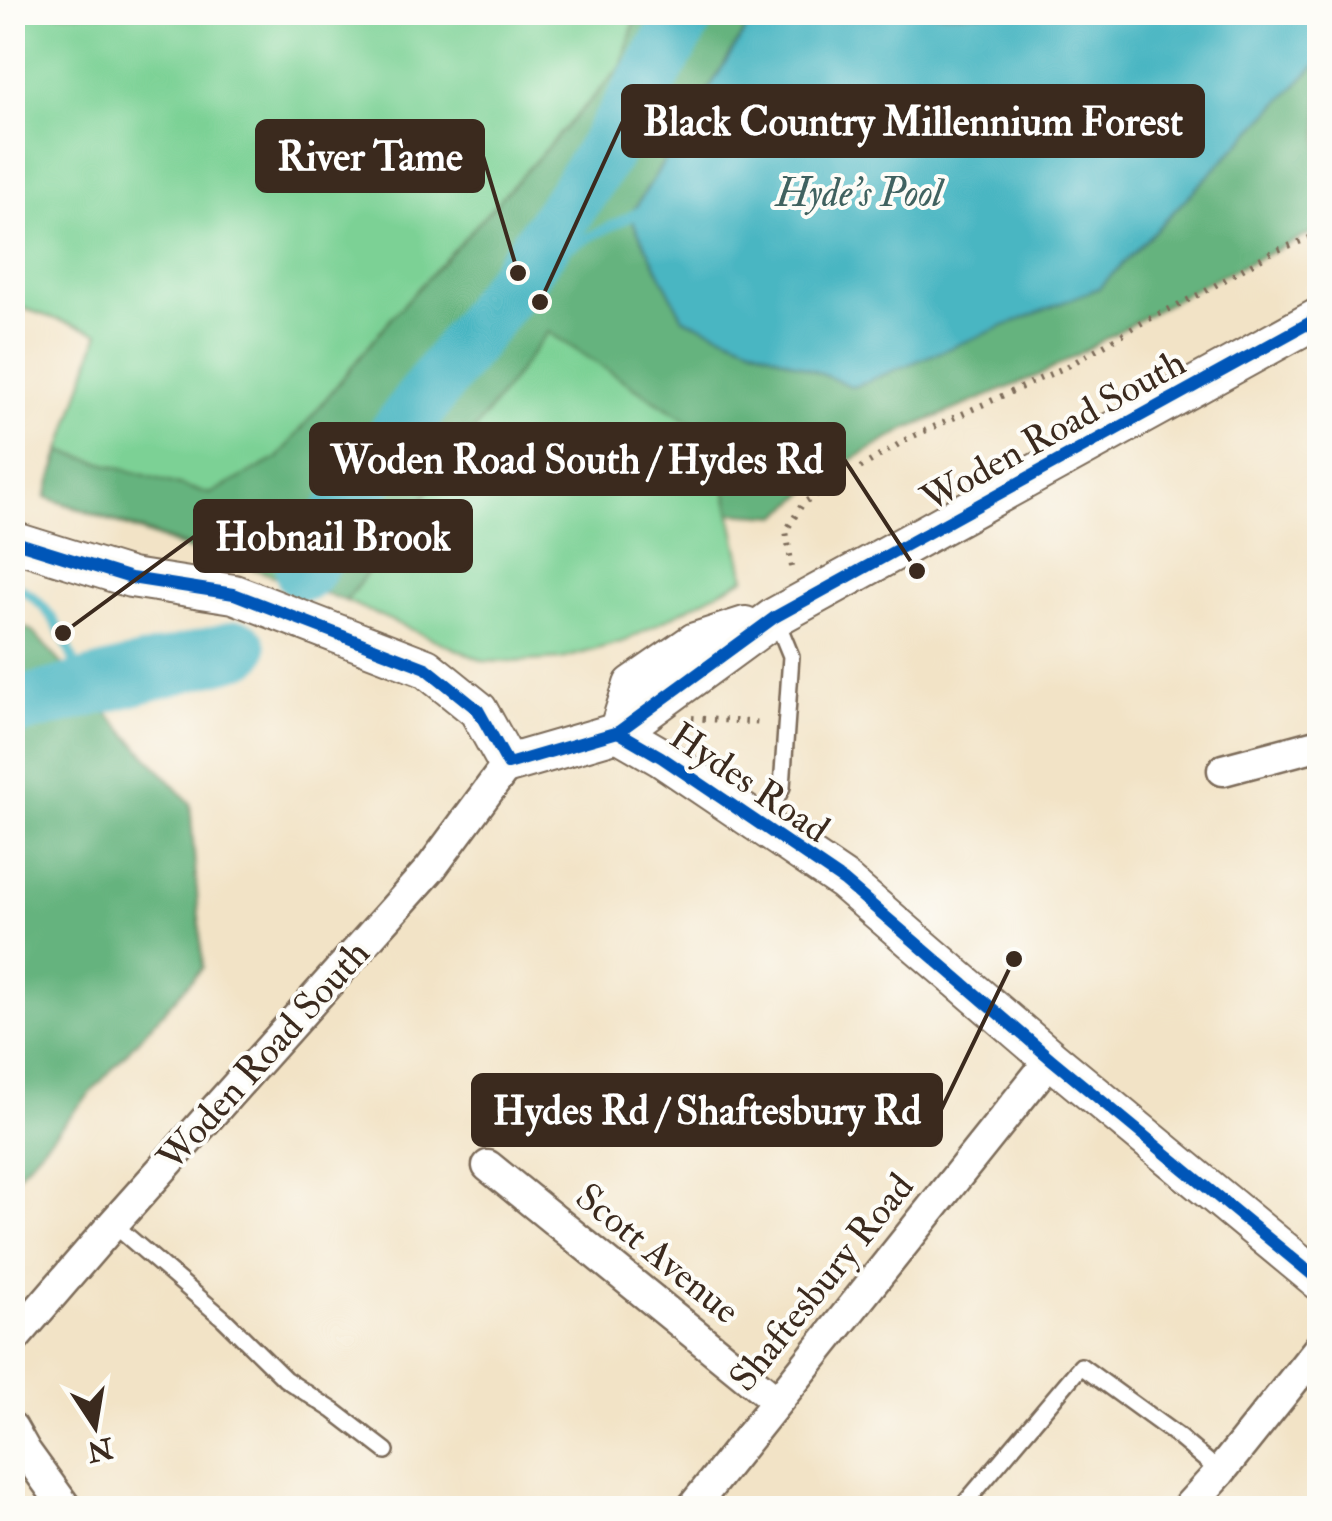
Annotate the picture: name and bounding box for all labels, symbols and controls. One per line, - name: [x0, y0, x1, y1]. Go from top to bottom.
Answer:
- callout: Black Country Millennium Forest: [623, 86, 1203, 156]
- text: Black Country Millennium Forest: [643, 97, 1183, 148]
- callout: River Tame: [257, 121, 483, 191]
- text: River Tame: [277, 132, 463, 183]
- water label: Hyde's Pool: [774, 168, 946, 219]
- street label: Woden Road South: [912, 338, 1194, 524]
- callout: Woden Road South / Hydes Rd: [311, 424, 844, 494]
- text: Woden Road South / Hydes Rd: [329, 435, 824, 486]
- callout: Hobnail Brook: [195, 501, 471, 571]
- text: Hobnail Brook: [215, 512, 452, 563]
- street label: Hydes Road: [661, 712, 839, 854]
- street label: Woden Road South: [147, 930, 380, 1182]
- callout: Hydes Rd / Shaftesbury Rd: [473, 1075, 941, 1145]
- text: Hydes Rd / Shaftesbury Rd: [493, 1086, 921, 1137]
- street label: Shaftesbury Road: [719, 1164, 925, 1401]
- street label: Scott Avenue: [566, 1173, 749, 1335]
- north arrow: [45, 1376, 145, 1476]
- text: N: [83, 1429, 117, 1469]

